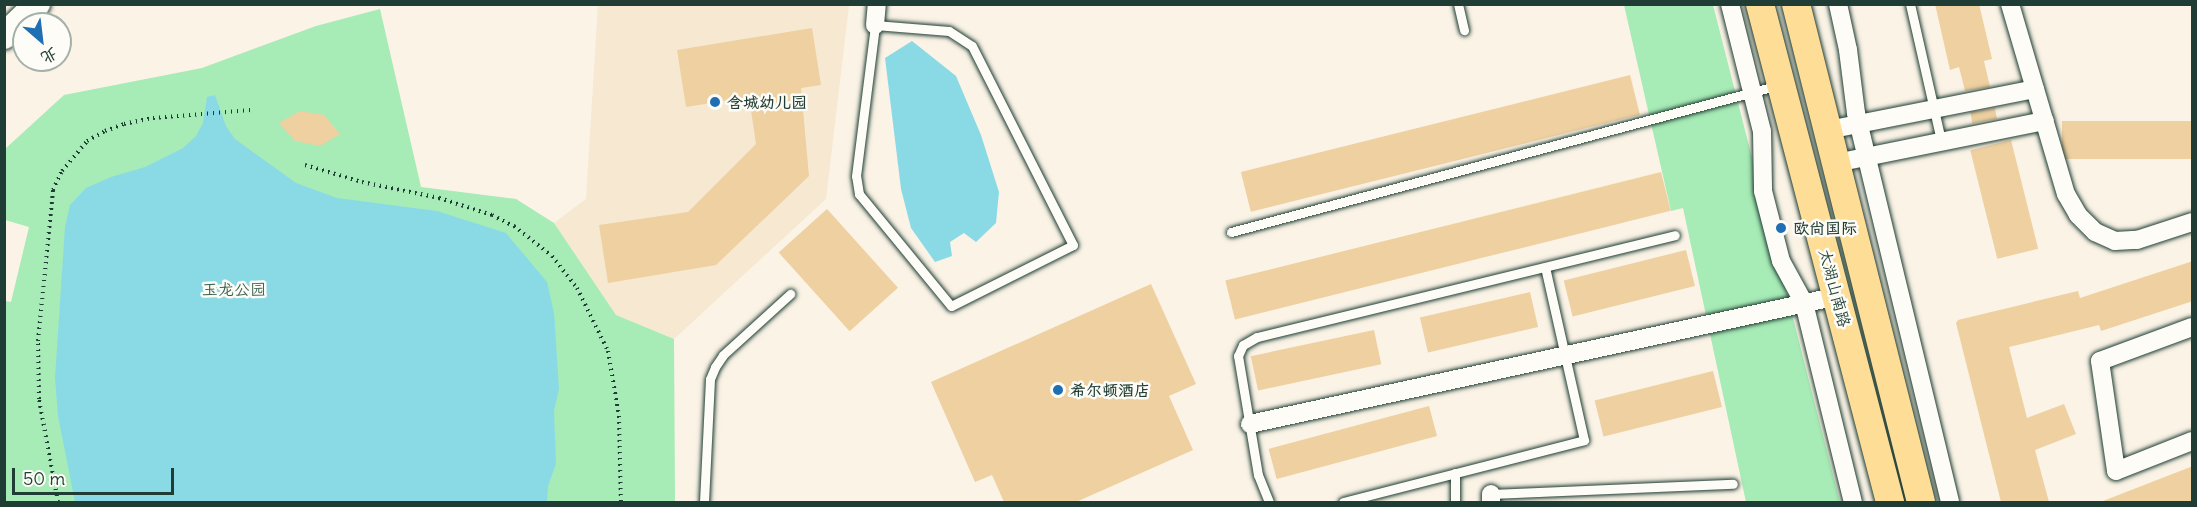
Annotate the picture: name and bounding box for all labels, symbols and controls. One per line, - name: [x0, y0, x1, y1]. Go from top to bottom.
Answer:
- north arrow: [12, 12, 72, 72]
- text: 北: [38, 44, 61, 69]
- place label: 含城幼儿园: [727, 92, 807, 112]
- marker: 含城幼儿园: [708, 95, 722, 109]
- place label: 欧尚国际: [1793, 218, 1857, 238]
- marker: 欧尚国际: [1774, 221, 1788, 235]
- street label: 太湖山南路: [1815, 247, 1855, 329]
- park label: 玉龙公园: [202, 279, 266, 299]
- place label: 希尔顿酒店: [1070, 380, 1150, 400]
- marker: 希尔顿酒店: [1051, 383, 1065, 397]
- scale bar: [15, 456, 177, 494]
- text: 50 m: [23, 467, 65, 490]

